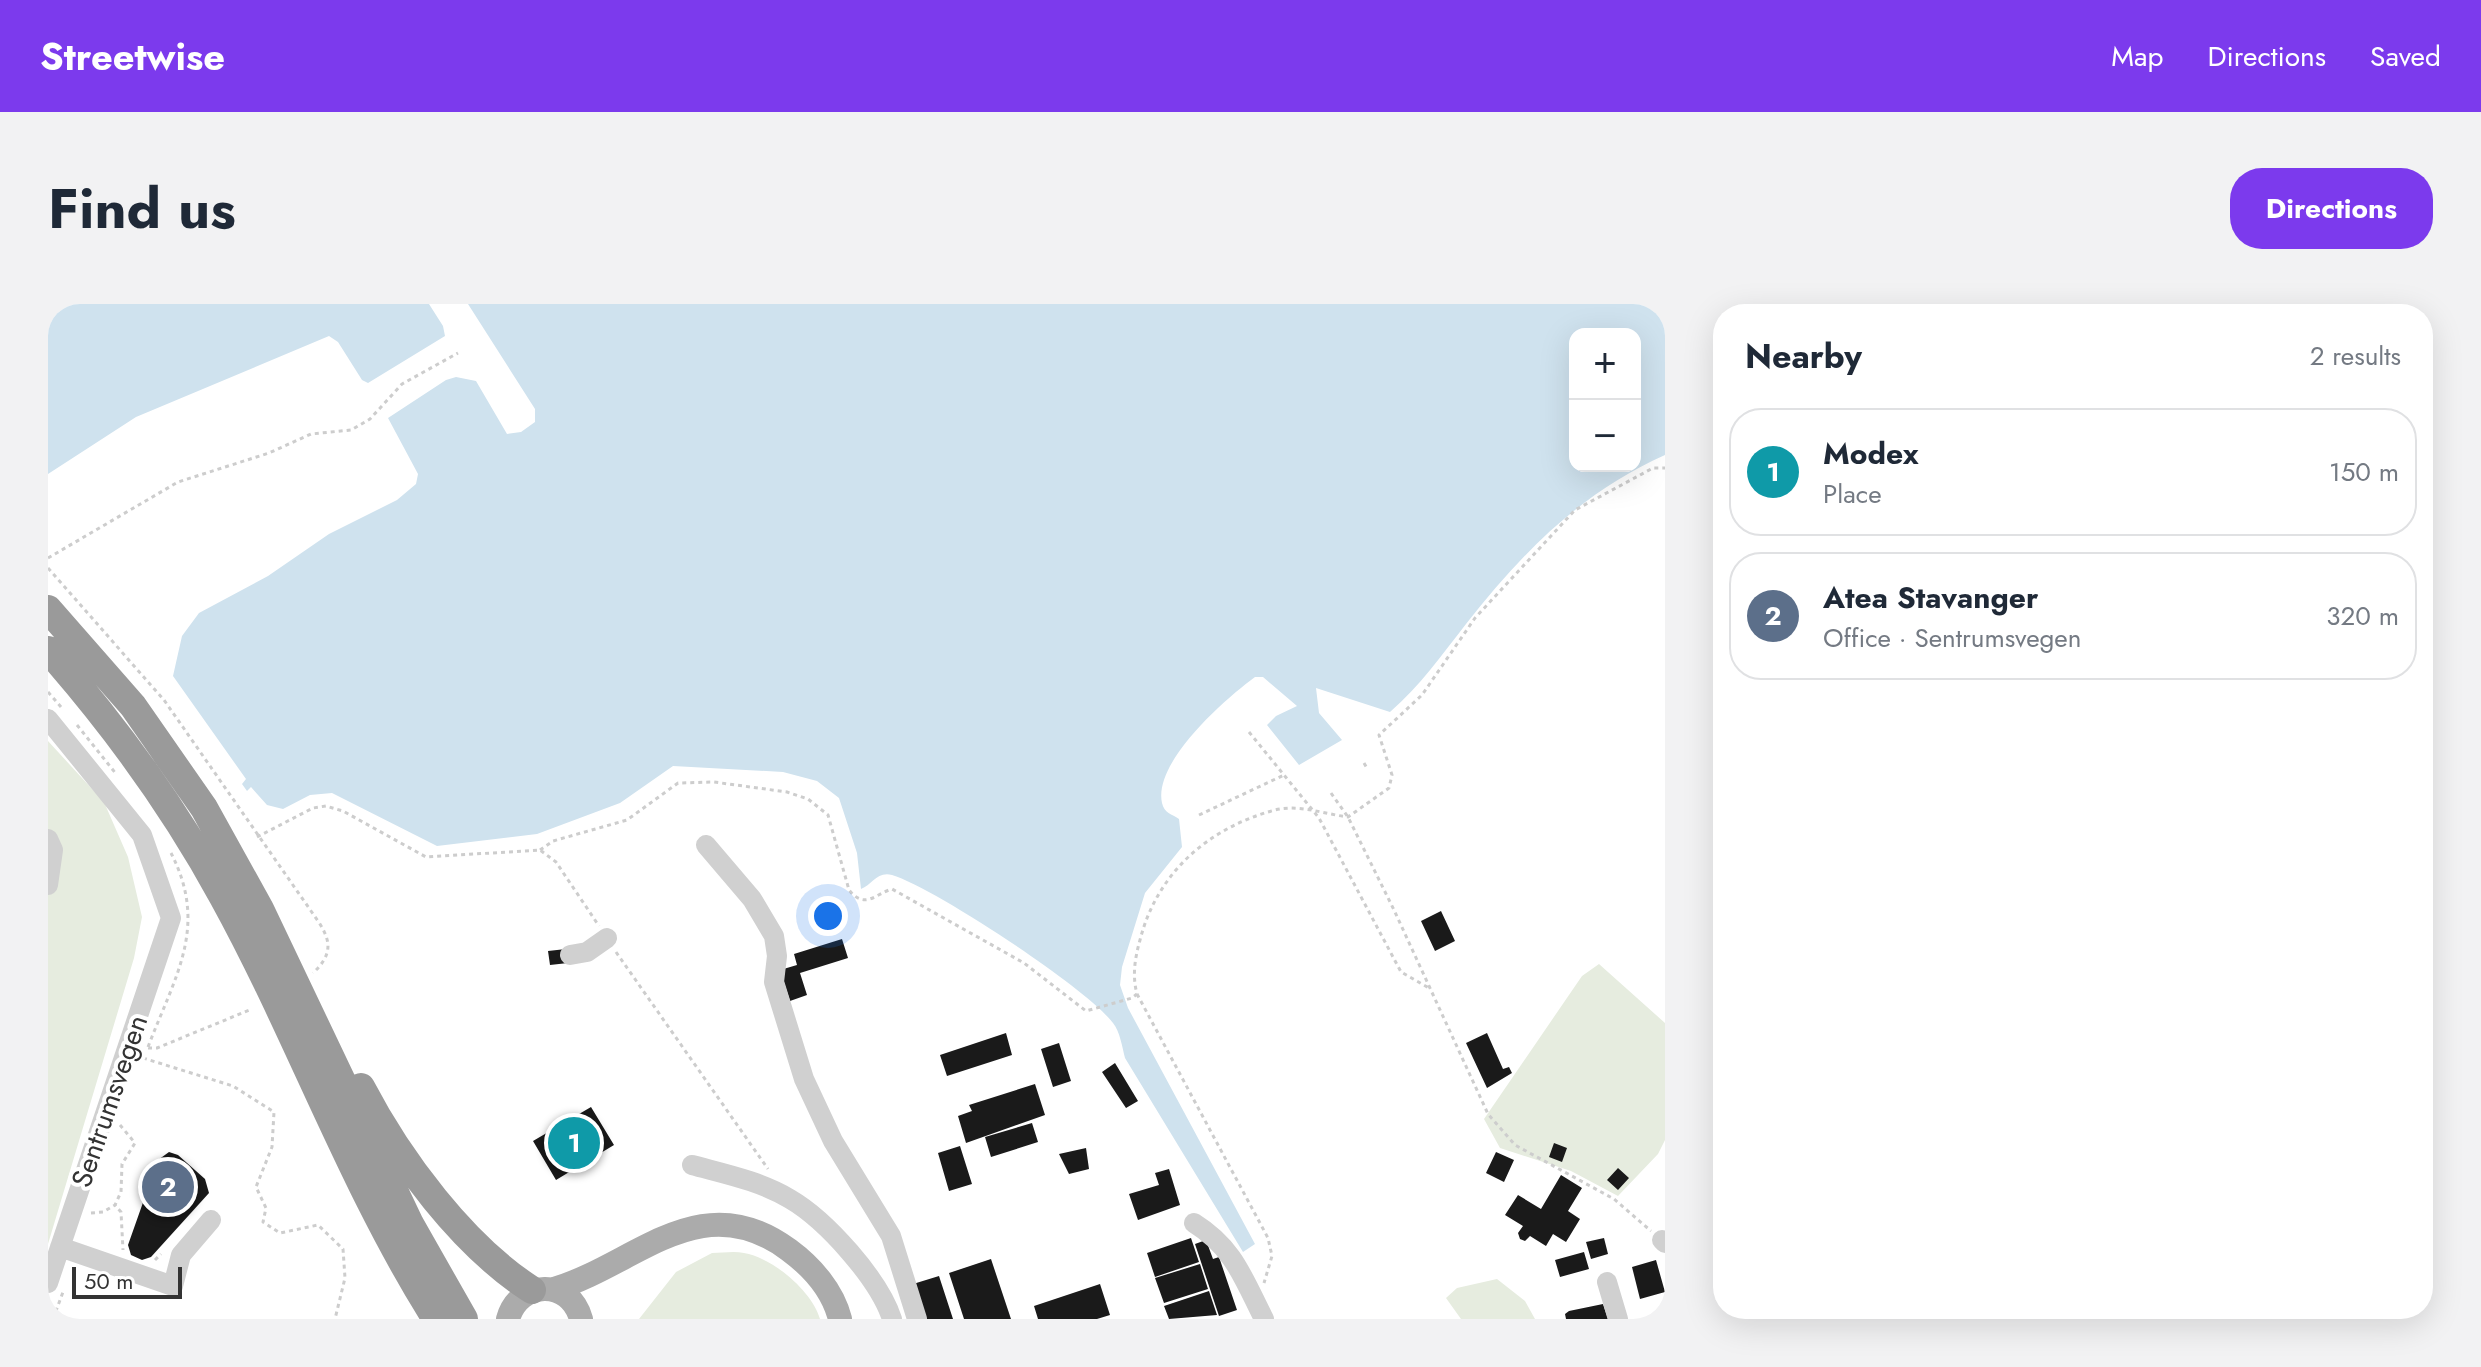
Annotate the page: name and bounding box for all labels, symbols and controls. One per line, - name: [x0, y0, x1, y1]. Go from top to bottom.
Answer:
- text: Streetwise: [40, 29, 225, 84]
- text: Map: [2111, 36, 2163, 77]
- text: Directions: [2207, 36, 2326, 77]
- text: Saved: [2370, 36, 2441, 77]
- text: Find us: [48, 168, 236, 249]
- button: Directions: [2230, 168, 2433, 249]
- map controls: [1569, 328, 1641, 472]
- button: +: [1569, 328, 1641, 400]
- text: Nearby: [1745, 332, 1862, 381]
- text: 2 results: [2310, 337, 2401, 375]
- button: −: [1569, 400, 1641, 472]
- text: Modex: [1823, 432, 1919, 475]
- text: 1: [1766, 453, 1780, 491]
- text: 150 m: [2329, 453, 2399, 491]
- text: Place: [1823, 475, 1882, 513]
- text: Atea Stavanger: [1823, 576, 2038, 619]
- text: 2: [1764, 597, 1782, 635]
- text: 320 m: [2326, 597, 2399, 635]
- text: Office · Sentrumsvegen: [1823, 619, 2081, 657]
- your location: [808, 896, 848, 936]
- street label: Sentrumsvegen: [61, 1009, 158, 1193]
- pin: 1: [548, 1113, 600, 1173]
- pin: 2: [142, 1157, 194, 1217]
- scale bar: [72, 1263, 182, 1299]
- text: 50 m: [84, 1265, 133, 1297]

